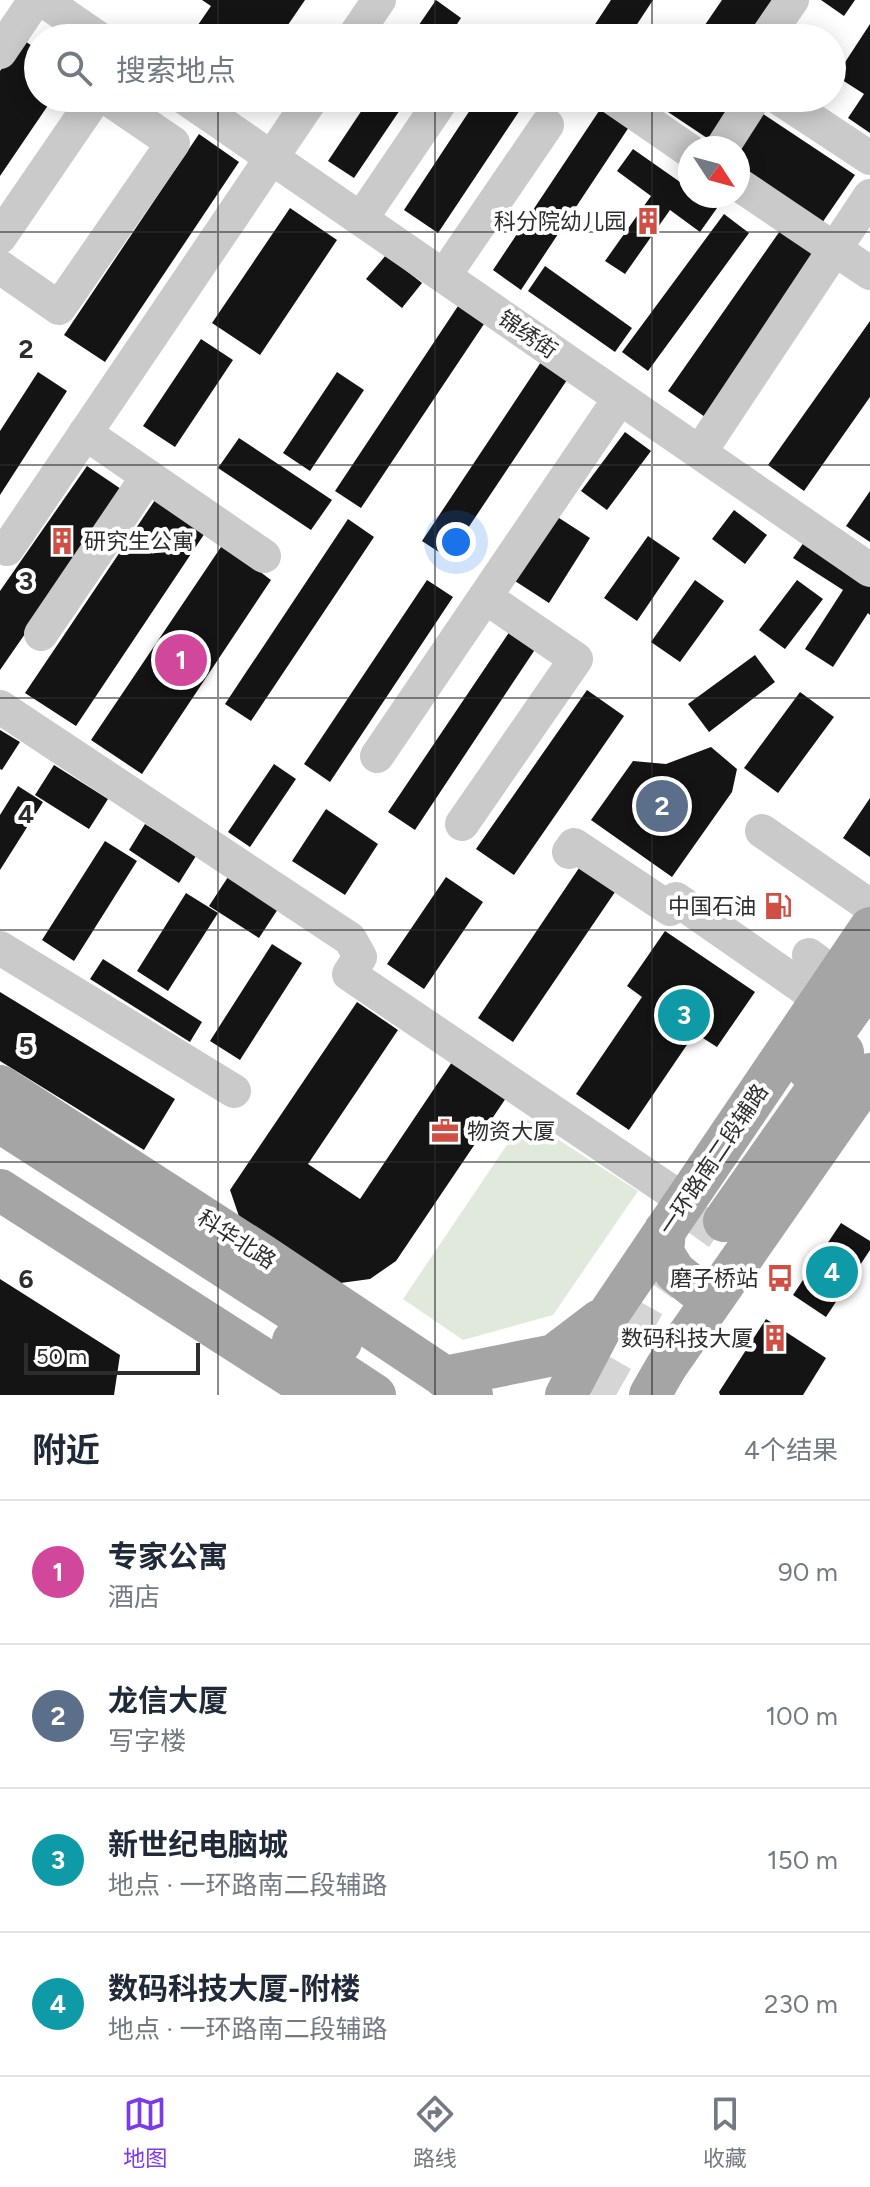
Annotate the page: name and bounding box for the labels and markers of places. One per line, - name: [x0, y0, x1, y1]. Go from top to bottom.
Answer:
- building icon: 科分院幼儿园: [633, 206, 663, 236]
- place label: 科分院幼儿园: [494, 208, 626, 235]
- building icon: 研究生公寓: [47, 526, 77, 556]
- place label: 研究生公寓: [84, 528, 194, 555]
- pin: 1: [155, 630, 207, 690]
- pin: 2: [636, 776, 688, 836]
- fuel station icon: 中国石油: [763, 891, 793, 921]
- place label: 中国石油: [668, 893, 756, 920]
- pin: 3: [658, 985, 710, 1045]
- office icon: 物资大厦: [430, 1116, 460, 1146]
- place label: 物资大厦: [467, 1118, 555, 1145]
- pin: 4: [806, 1242, 858, 1302]
- bus stop icon: 磨子桥站: [765, 1263, 795, 1293]
- place label: 磨子桥站: [670, 1265, 758, 1292]
- building icon: 数码科技大厦: [760, 1323, 790, 1353]
- place label: 数码科技大厦: [621, 1325, 753, 1352]

